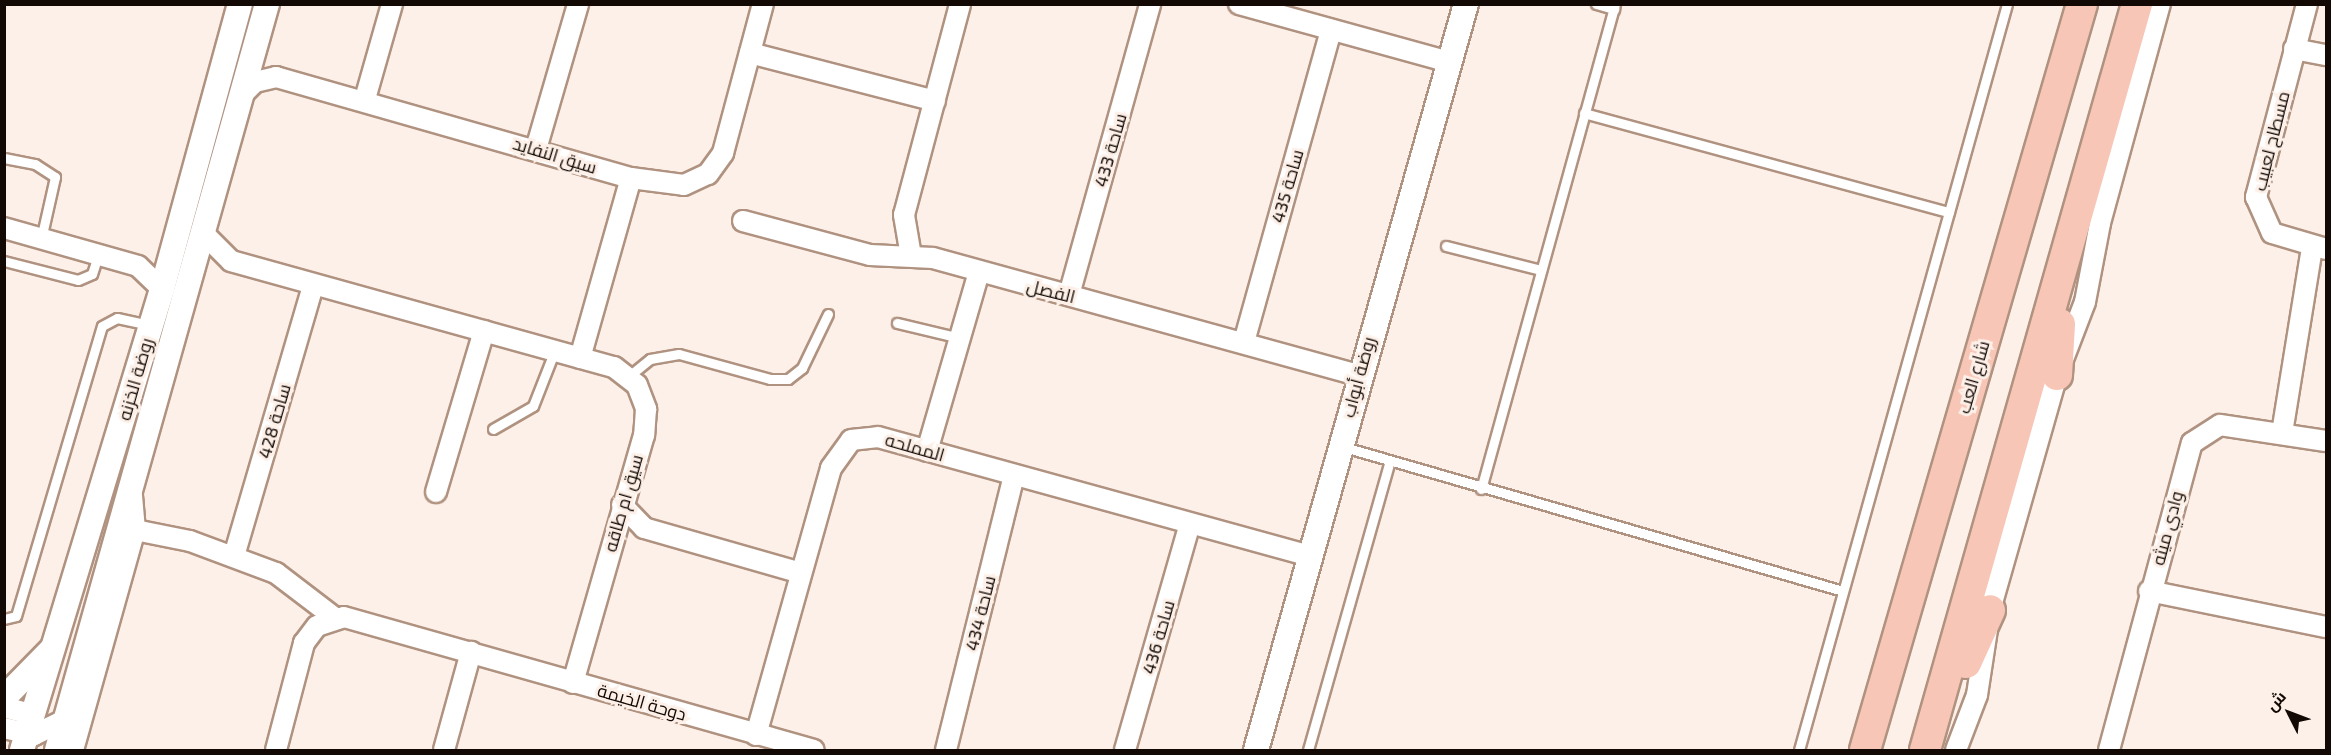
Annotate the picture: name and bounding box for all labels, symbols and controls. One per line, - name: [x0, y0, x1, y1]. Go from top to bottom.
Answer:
- street label: مسطاح لعبيب: [2248, 89, 2294, 193]
- street label: ساحة 433: [1089, 111, 1131, 189]
- street label: سيق النفايد: [510, 132, 600, 178]
- street label: ساحة 435: [1266, 147, 1308, 225]
- street label: الفصل: [1025, 275, 1077, 307]
- street label: روضة أبواب: [1337, 334, 1379, 420]
- street label: روضة الخزنه: [113, 335, 157, 423]
- street label: شارع العب: [1952, 338, 1994, 416]
- street label: ساحة 428: [253, 381, 295, 461]
- street label: المملحه: [883, 428, 947, 466]
- street label: سيق ام طاقه: [599, 452, 647, 554]
- street label: وادي ميثه: [2147, 488, 2187, 568]
- street label: ساحة 434: [960, 573, 1000, 653]
- street label: ساحة 436: [1137, 598, 1179, 676]
- street label: دوحة الخيمة: [595, 679, 689, 725]
- north arrow: [2259, 683, 2319, 743]
- text: ش: [2261, 687, 2289, 715]

